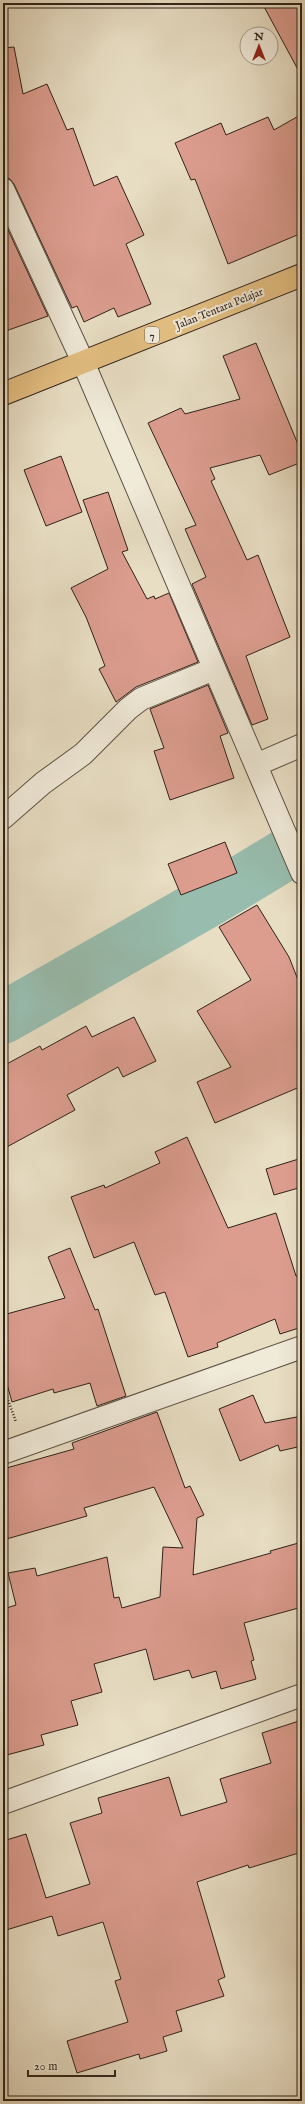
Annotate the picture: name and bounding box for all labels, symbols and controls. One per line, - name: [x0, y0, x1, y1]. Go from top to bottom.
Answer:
- north arrow: [239, 26, 279, 66]
- text: N: [253, 30, 264, 44]
- street label: Jalan Tentara Pelajar: [172, 285, 265, 334]
- road number: 7: [145, 327, 159, 343]
- scale bar: [28, 2052, 115, 2078]
- text: 20 m: [34, 2059, 57, 2074]

